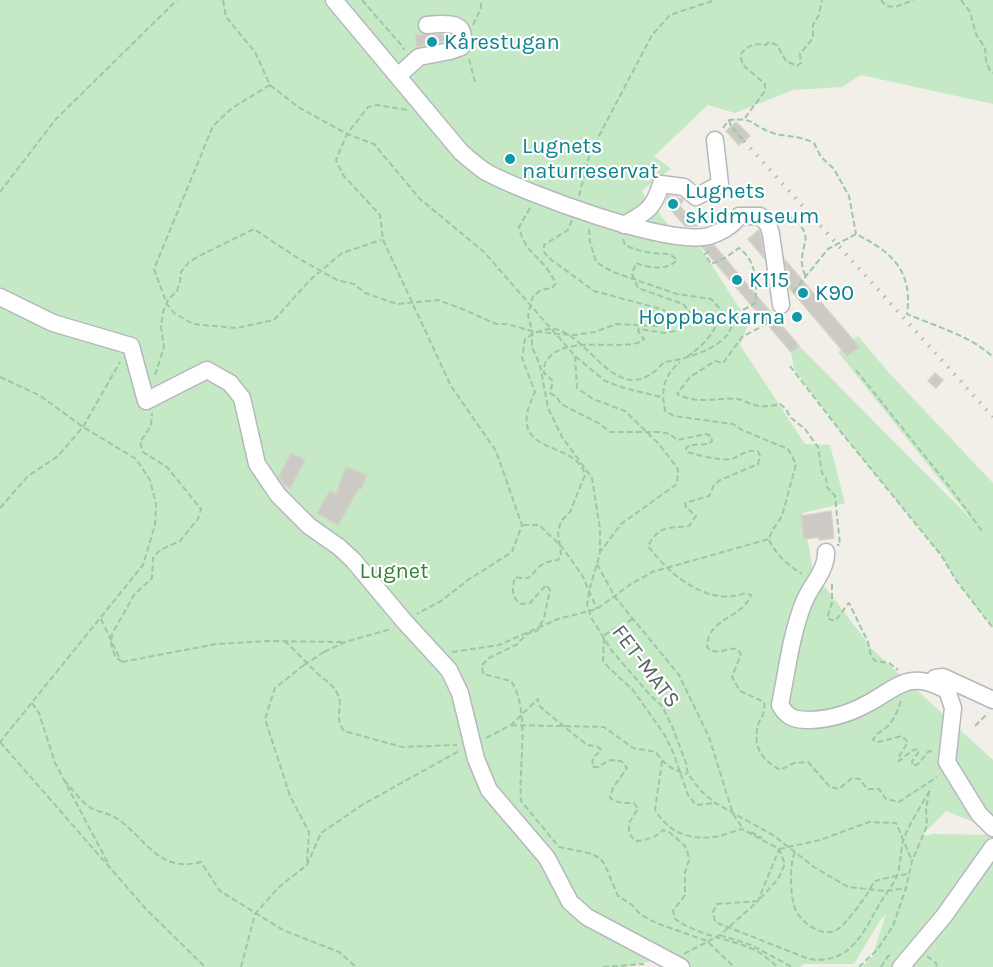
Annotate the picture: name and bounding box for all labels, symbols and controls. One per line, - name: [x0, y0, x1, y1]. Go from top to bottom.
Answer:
- place label: Kårestugan: [444, 29, 560, 55]
- marker: Kårestugan: [425, 35, 439, 49]
- place label: Lugnets naturreservat: [522, 133, 658, 184]
- marker: Lugnets naturreservat: [503, 152, 517, 166]
- place label: Lugnets skidmuseum: [685, 178, 819, 229]
- marker: Lugnets skidmuseum: [666, 197, 680, 211]
- place label: K115: [749, 267, 789, 293]
- marker: K115: [730, 273, 744, 287]
- place label: K90: [815, 280, 854, 306]
- marker: K90: [796, 286, 810, 300]
- place label: Hoppbackarna: [638, 304, 785, 330]
- marker: Hoppbackarna: [790, 310, 804, 324]
- park label: Lugnet: [360, 558, 428, 584]
- street label: FET-MATS: [606, 619, 686, 713]

